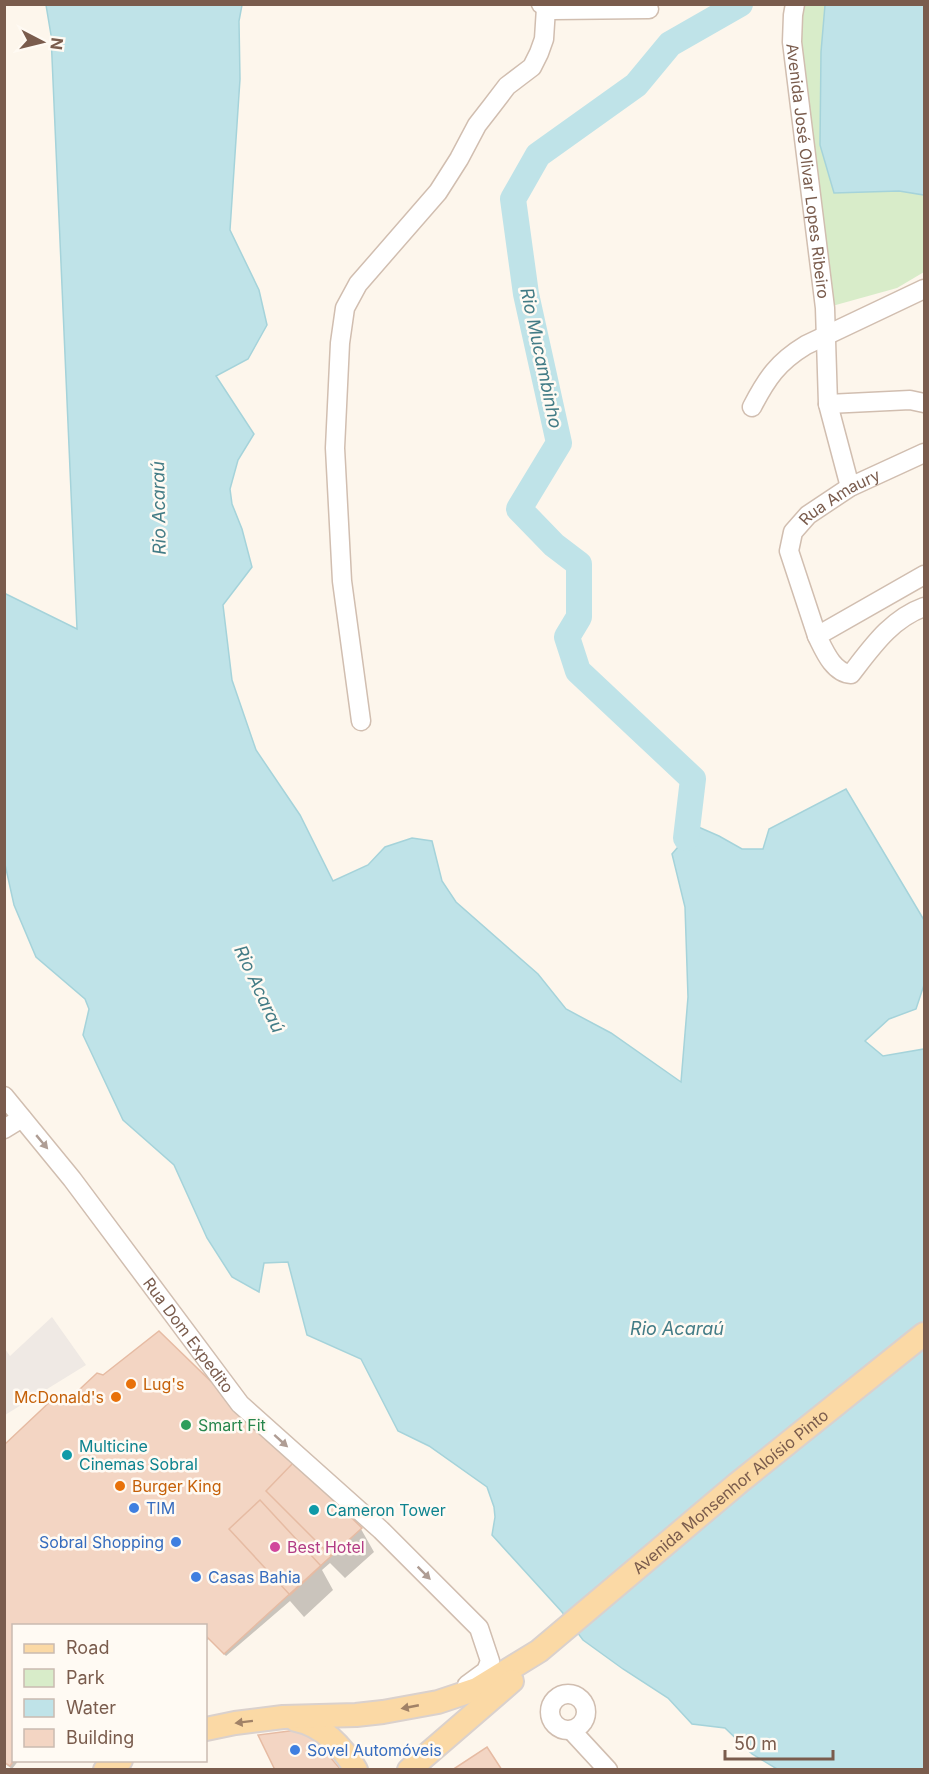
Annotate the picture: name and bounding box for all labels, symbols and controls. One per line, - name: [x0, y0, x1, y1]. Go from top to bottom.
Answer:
- north arrow: [12, 12, 72, 72]
- text: N: [46, 37, 68, 51]
- street label: Avenida José Olivar Lopes Ribeiro: [782, 42, 834, 300]
- water label: Rio Mucambinho: [516, 286, 567, 430]
- water label: Rio Acaraú: [147, 461, 170, 555]
- street label: Rua Amaury: [794, 465, 883, 529]
- water label: Rio Acaraú: [230, 942, 289, 1036]
- one-way arrow: [35, 1134, 47, 1149]
- street label: Rua Dom Expedito: [139, 1273, 238, 1397]
- water label: Rio Acaraú: [630, 1318, 724, 1339]
- place label: Lug's: [143, 1374, 185, 1394]
- marker: Lug's: [124, 1377, 138, 1391]
- place label: McDonald's: [14, 1387, 104, 1407]
- marker: McDonald's: [109, 1390, 123, 1404]
- street label: Avenida Monsenhor Aloísio Pinto: [628, 1405, 832, 1578]
- place label: Smart Fit: [198, 1415, 266, 1435]
- marker: Smart Fit: [179, 1418, 193, 1432]
- one-way arrow: [273, 1434, 288, 1447]
- place label: Multicine Cinemas Sobral: [79, 1436, 198, 1474]
- marker: Multicine Cinemas Sobral: [60, 1448, 74, 1462]
- place label: Burger King: [132, 1476, 222, 1496]
- marker: Burger King: [113, 1479, 127, 1493]
- place label: TIM: [146, 1498, 175, 1518]
- place label: Cameron Tower: [326, 1500, 446, 1520]
- marker: TIM: [127, 1501, 141, 1515]
- marker: Cameron Tower: [307, 1503, 321, 1517]
- place label: Sobral Shopping: [39, 1532, 164, 1552]
- marker: Sobral Shopping: [169, 1535, 183, 1549]
- place label: Best Hotel: [287, 1537, 365, 1557]
- marker: Best Hotel: [268, 1540, 282, 1554]
- one-way arrow: [417, 1565, 431, 1579]
- place label: Casas Bahia: [208, 1567, 301, 1587]
- marker: Casas Bahia: [189, 1570, 203, 1584]
- legend: [12, 1624, 207, 1762]
- text: Road: [66, 1637, 109, 1658]
- text: Park: [66, 1667, 105, 1688]
- text: Water: [66, 1697, 116, 1718]
- one-way arrow: [400, 1703, 419, 1712]
- one-way arrow: [234, 1717, 253, 1727]
- scale bar: [725, 1723, 833, 1761]
- text: Building: [66, 1727, 134, 1748]
- text: 50 m: [734, 1733, 777, 1754]
- place label: Sovel Automóveis: [307, 1740, 442, 1760]
- marker: Sovel Automóveis: [288, 1743, 302, 1757]

